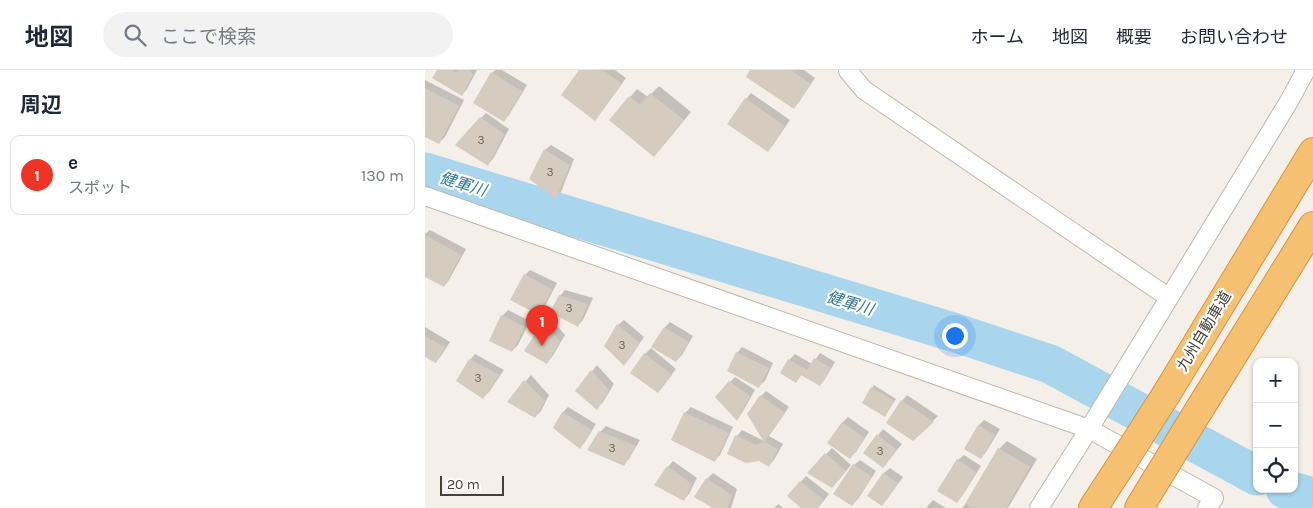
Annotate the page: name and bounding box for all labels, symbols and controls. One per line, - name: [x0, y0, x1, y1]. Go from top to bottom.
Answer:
- search box: [103, 12, 453, 57]
- icon: search: [121, 21, 149, 49]
- text: 地図: [25, 23, 73, 51]
- text: ここで検索: [161, 26, 256, 48]
- text: ホーム: [971, 26, 1024, 48]
- text: 地図: [1052, 26, 1088, 48]
- text: 概要: [1116, 26, 1152, 48]
- text: お問い合わせ: [1180, 26, 1288, 48]
- text: 周辺: [20, 93, 62, 117]
- house number: 3: [477, 133, 485, 147]
- text: e: [68, 152, 78, 174]
- house number: 3: [546, 165, 554, 179]
- text: 1: [34, 166, 40, 185]
- text: 130 m: [361, 166, 404, 185]
- water label: 健軍川: [437, 168, 491, 201]
- text: スポット: [68, 178, 132, 197]
- water label: 健軍川: [824, 287, 878, 320]
- street label: 九州自動車道: [1173, 288, 1235, 374]
- house number: 3: [565, 301, 573, 315]
- pin: 1: [526, 305, 558, 346]
- your location: [942, 323, 968, 349]
- house number: 3: [618, 338, 626, 352]
- map controls: [1253, 358, 1298, 493]
- button: +: [1253, 358, 1298, 403]
- house number: 3: [474, 371, 482, 385]
- button: −: [1253, 403, 1298, 448]
- house number: 3: [608, 441, 616, 455]
- house number: 3: [876, 444, 884, 458]
- button: locate: [1253, 448, 1298, 493]
- scale bar: [440, 473, 504, 496]
- text: 20 m: [447, 476, 480, 493]

